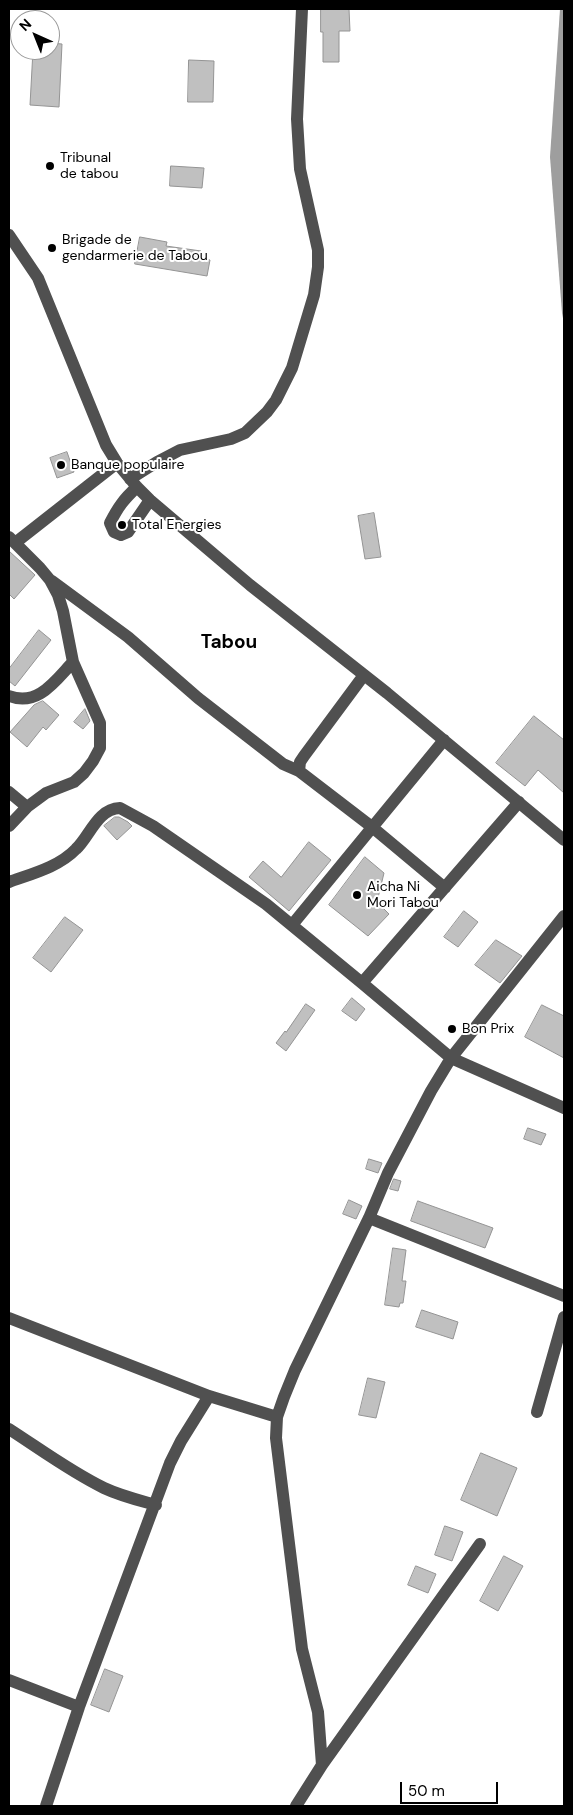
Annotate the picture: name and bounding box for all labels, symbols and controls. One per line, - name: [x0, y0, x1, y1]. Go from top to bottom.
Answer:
- north arrow: [10, 10, 60, 60]
- text: N: [15, 15, 35, 35]
- place label: Tribunal de tabou: [60, 150, 119, 182]
- marker: Tribunal de tabou: [44, 160, 56, 172]
- place label: Brigade de gendarmerie de Tabou: [62, 232, 208, 264]
- marker: Brigade de gendarmerie de Tabou: [46, 242, 58, 254]
- place label: Banque populaire: [71, 457, 184, 473]
- marker: Banque populaire: [55, 459, 67, 471]
- place label: Total Energies: [132, 517, 222, 533]
- marker: Total Energies: [116, 519, 128, 531]
- district label: Tabou: [201, 632, 257, 654]
- place label: Aicha Ni Mori Tabou: [367, 879, 439, 912]
- marker: Aicha Ni Mori Tabou: [351, 889, 363, 901]
- place label: Bon Prix: [462, 1021, 514, 1037]
- marker: Bon Prix: [446, 1023, 458, 1035]
- scale bar: [403, 1772, 500, 1804]
- text: 50 m: [408, 1781, 445, 1801]

